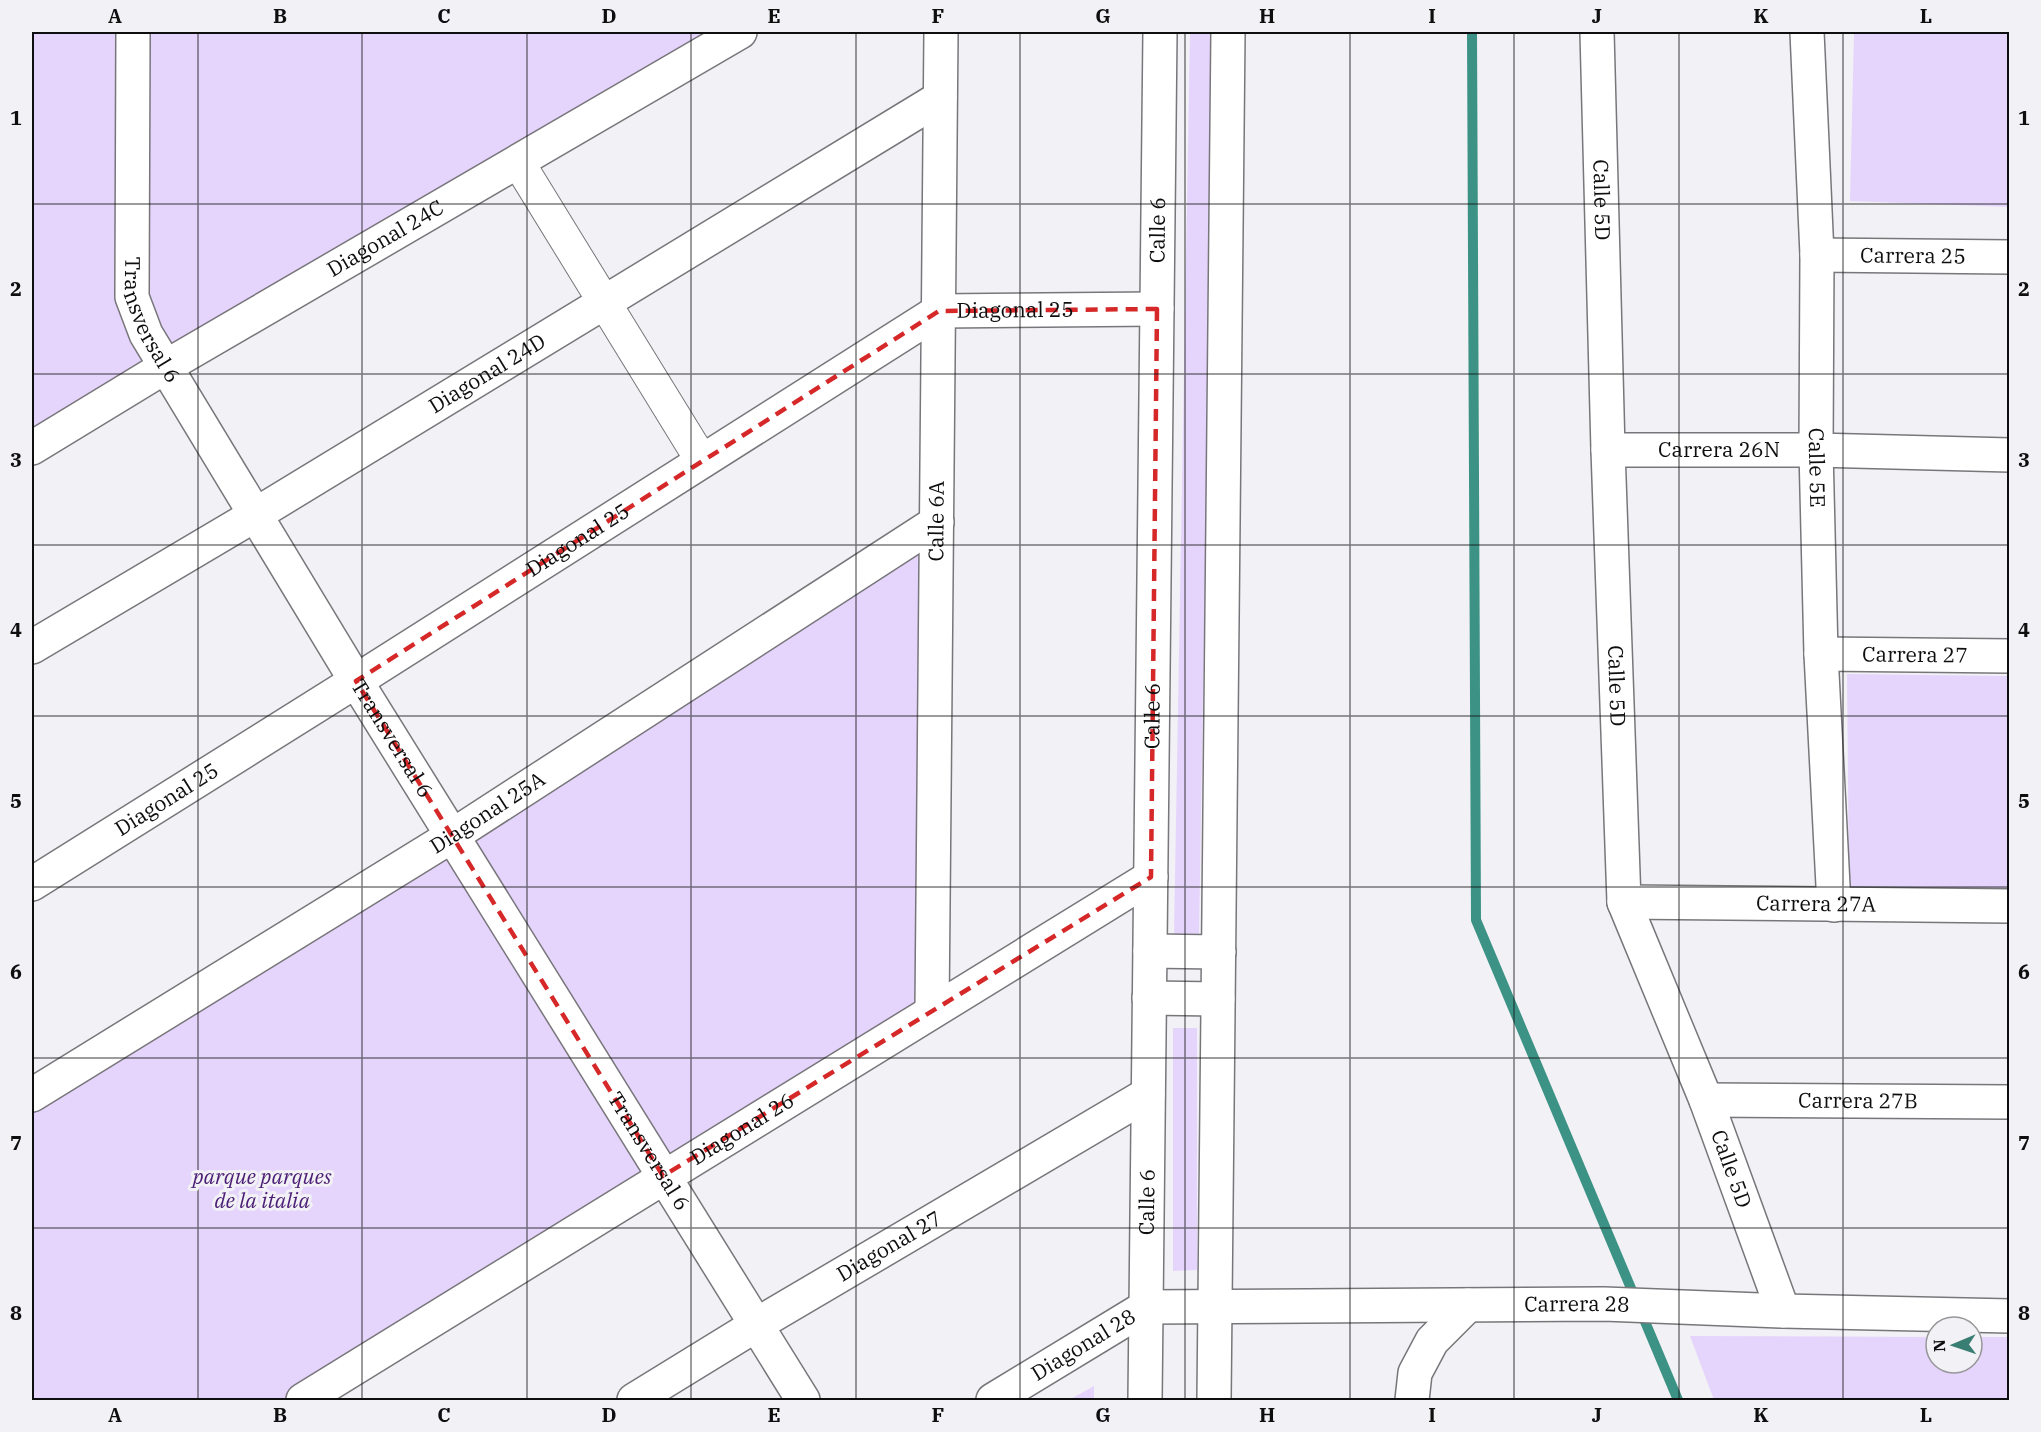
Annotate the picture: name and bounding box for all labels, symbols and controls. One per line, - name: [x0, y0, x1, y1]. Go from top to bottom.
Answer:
- text: A: [108, 2, 122, 29]
- text: B: [273, 2, 287, 29]
- text: C: [437, 2, 451, 29]
- text: D: [601, 2, 617, 29]
- text: E: [767, 2, 781, 29]
- text: F: [932, 2, 944, 29]
- text: G: [1095, 2, 1111, 29]
- text: H: [1259, 2, 1275, 29]
- text: I: [1428, 2, 1436, 29]
- text: J: [1592, 2, 1602, 29]
- text: K: [1753, 2, 1769, 29]
- text: L: [1920, 2, 1932, 29]
- text: 1: [10, 104, 22, 131]
- text: 1: [2018, 104, 2030, 131]
- street label: Calle 5D: [1587, 159, 1617, 241]
- street label: Diagonal 24C: [321, 193, 449, 283]
- street label: Calle 6: [1142, 197, 1171, 263]
- street label: Carrera 25: [1860, 240, 1966, 270]
- street label: Transversal 6: [118, 257, 187, 388]
- text: 2: [10, 275, 22, 302]
- text: 2: [2018, 275, 2030, 302]
- street label: Diagonal 25: [956, 295, 1074, 324]
- street label: Diagonal 24D: [423, 326, 550, 419]
- street label: Calle 5E: [1803, 428, 1832, 508]
- street label: Carrera 26N: [1658, 435, 1780, 463]
- text: 3: [10, 446, 22, 473]
- text: 3: [2018, 446, 2030, 473]
- street label: Calle 6A: [921, 480, 950, 561]
- street label: Diagonal 25: [520, 496, 634, 583]
- text: 4: [10, 616, 22, 643]
- text: 4: [2018, 616, 2030, 643]
- street label: Carrera 27: [1862, 639, 1968, 669]
- street label: Calle 5D: [1602, 645, 1633, 727]
- street label: Transversal 6: [345, 673, 440, 803]
- street label: Calle 6: [1137, 683, 1166, 749]
- street label: Diagonal 25: [109, 756, 223, 842]
- street label: Diagonal 25A: [424, 764, 551, 859]
- text: 5: [10, 787, 22, 814]
- text: 5: [2018, 787, 2030, 814]
- street label: Carrera 27A: [1756, 888, 1877, 918]
- text: 6: [10, 958, 22, 985]
- text: 6: [2018, 958, 2030, 985]
- street label: Transversal 6: [602, 1086, 697, 1215]
- street label: Diagonal 26: [684, 1086, 799, 1171]
- street label: Carrera 27B: [1798, 1086, 1918, 1114]
- street label: Calle 5D: [1705, 1126, 1759, 1211]
- text: 7: [10, 1129, 22, 1156]
- text: 7: [2018, 1129, 2030, 1156]
- park label: parque parques de la italia: [190, 1162, 332, 1214]
- street label: Calle 6: [1132, 1169, 1161, 1235]
- street label: Diagonal 27: [831, 1204, 946, 1287]
- street label: Carrera 28: [1524, 1289, 1630, 1318]
- text: 8: [10, 1299, 22, 1326]
- text: 8: [2018, 1299, 2030, 1326]
- street label: Diagonal 28: [1026, 1302, 1140, 1387]
- north arrow: [1924, 1315, 1984, 1375]
- text: N: [1929, 1339, 1949, 1352]
- text: A: [108, 1401, 122, 1428]
- text: B: [273, 1401, 287, 1428]
- text: C: [437, 1401, 451, 1428]
- text: D: [601, 1401, 617, 1428]
- text: E: [767, 1401, 781, 1428]
- text: F: [932, 1401, 944, 1428]
- text: G: [1095, 1401, 1111, 1428]
- text: H: [1259, 1401, 1275, 1428]
- text: I: [1428, 1401, 1436, 1428]
- text: J: [1592, 1401, 1602, 1428]
- text: K: [1753, 1401, 1769, 1428]
- text: L: [1920, 1401, 1932, 1428]

